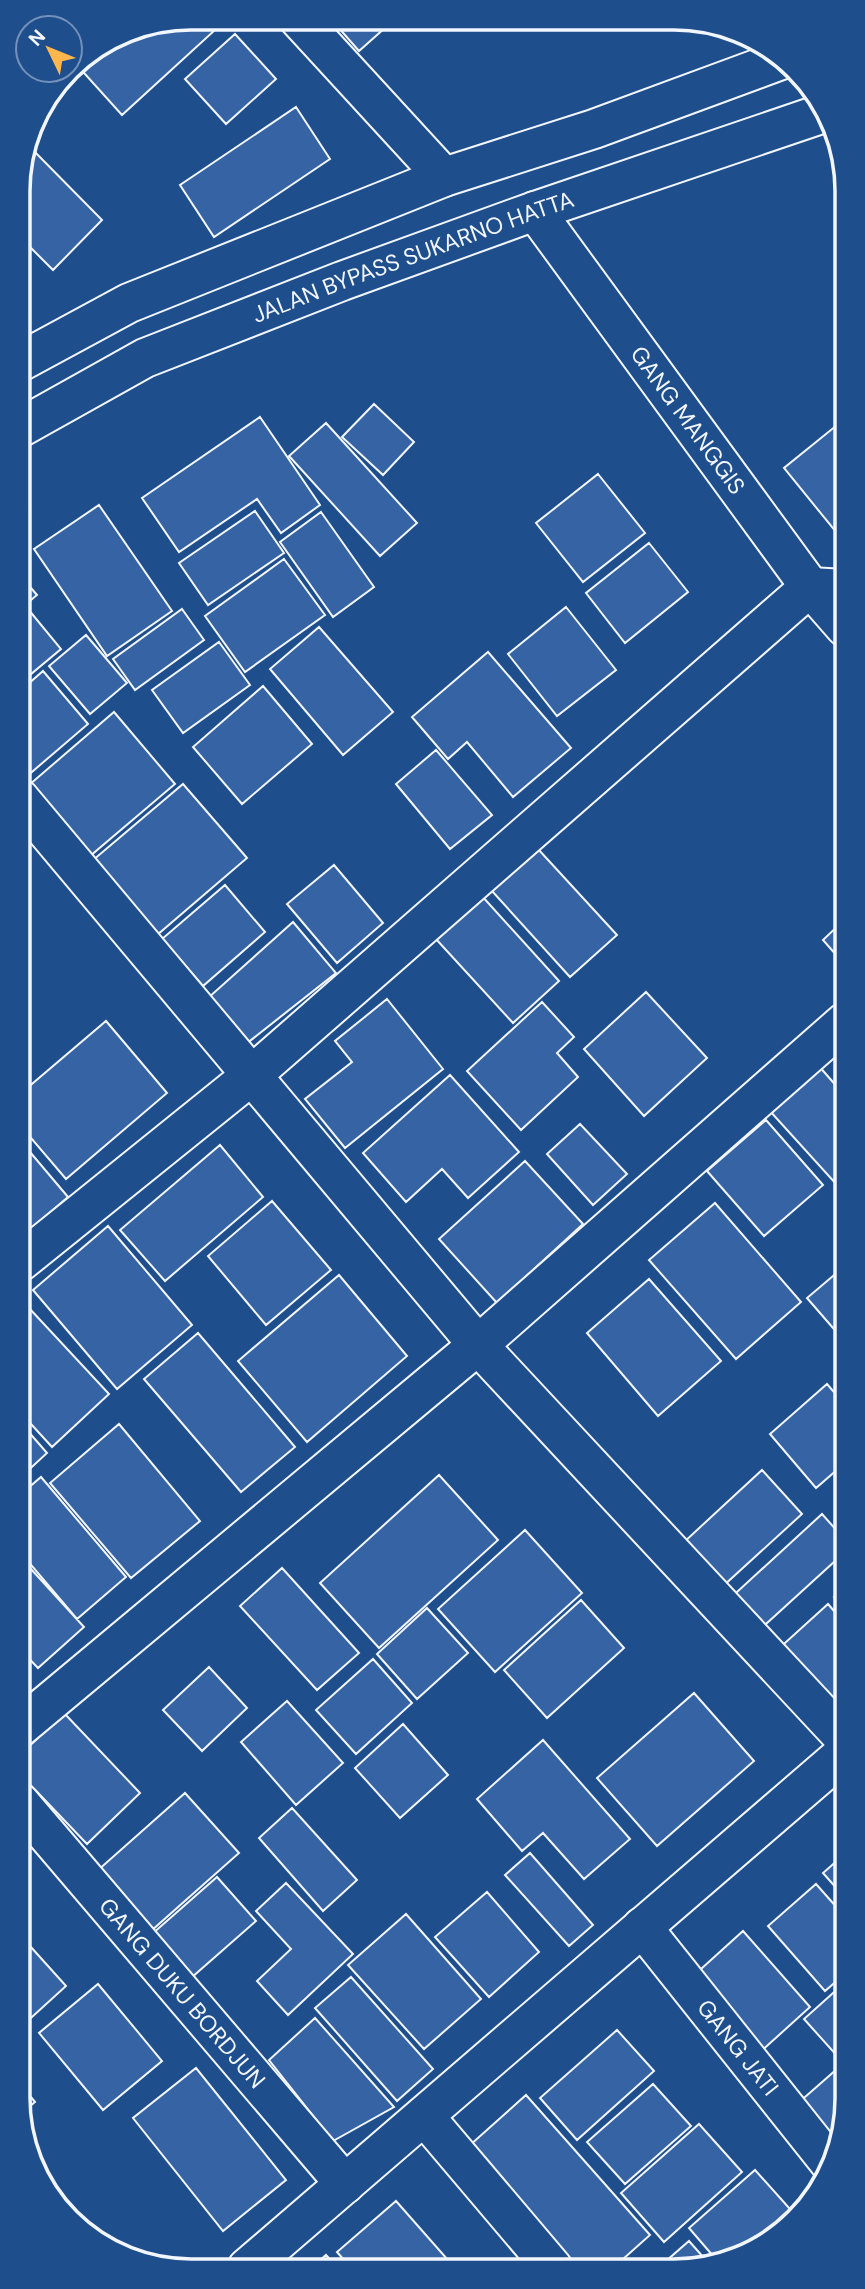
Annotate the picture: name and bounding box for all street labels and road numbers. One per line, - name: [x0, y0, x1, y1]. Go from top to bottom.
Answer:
- street label: JALAN BYPASS SUKARNO HATTA: [248, 184, 578, 330]
- street label: GANG MANGGIS: [624, 340, 752, 500]
- street label: GANG DUKU BORDJUN: [92, 1892, 272, 2095]
- street label: GANG JATI: [690, 1993, 785, 2102]

